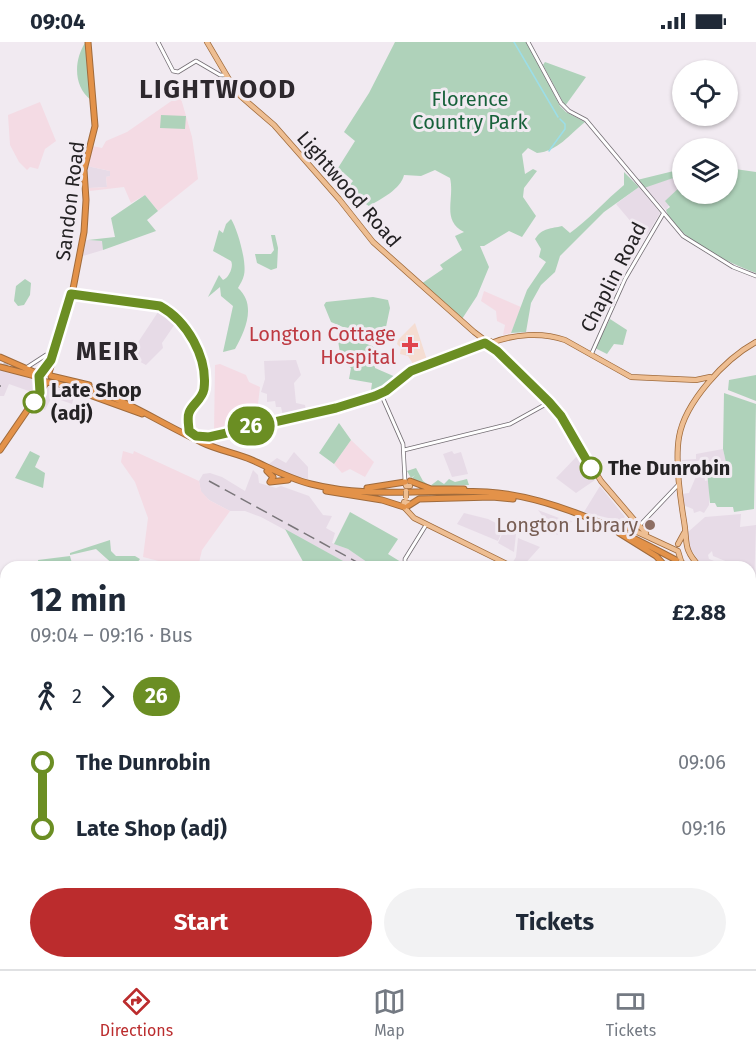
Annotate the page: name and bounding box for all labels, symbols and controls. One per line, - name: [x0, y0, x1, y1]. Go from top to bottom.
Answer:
- text: 09:04: [30, 8, 86, 35]
- map controls: [672, 60, 738, 204]
- button: locate: [672, 60, 738, 126]
- district label: LIGHTWOOD: [139, 74, 297, 105]
- park label: Florence Country Park: [412, 87, 528, 134]
- street label: Lightwood Road: [292, 126, 406, 252]
- button: layers: [672, 138, 738, 204]
- street label: Sandon Road: [51, 140, 89, 262]
- street label: Chaplin Road: [575, 218, 651, 336]
- place label: Longton Cottage Hospital: [249, 322, 396, 369]
- district label: MEIR: [76, 336, 140, 367]
- marker: Longton Cottage Hospital: [401, 336, 419, 354]
- place label: Late Shop (adj): [51, 378, 142, 425]
- marker: Late Shop (adj): [23, 391, 45, 413]
- line badge: 26: [224, 406, 278, 446]
- text: 26: [240, 413, 262, 439]
- place label: The Dunrobin: [608, 456, 730, 480]
- marker: The Dunrobin: [580, 457, 602, 479]
- place label: Longton Library: [496, 513, 638, 537]
- marker: Longton Library: [643, 518, 657, 532]
- text: 12 min: [30, 580, 126, 620]
- text: £2.88: [672, 599, 726, 626]
- text: 09:04 – 09:16 · Bus: [30, 623, 192, 647]
- icon: walk: [30, 680, 63, 713]
- icon: forward: [91, 680, 124, 713]
- text: 26: [145, 683, 168, 709]
- text: 2: [72, 684, 82, 708]
- text: The Dunrobin: [76, 749, 211, 776]
- text: 09:06: [678, 750, 726, 774]
- text: Late Shop (adj): [76, 815, 227, 842]
- text: 09:16: [681, 816, 726, 840]
- button: Start: [30, 888, 372, 957]
- button: Tickets: [384, 888, 726, 957]
- tab: Directions: [100, 985, 173, 1040]
- tab: Map: [373, 985, 406, 1040]
- tab: Tickets: [606, 985, 656, 1040]

